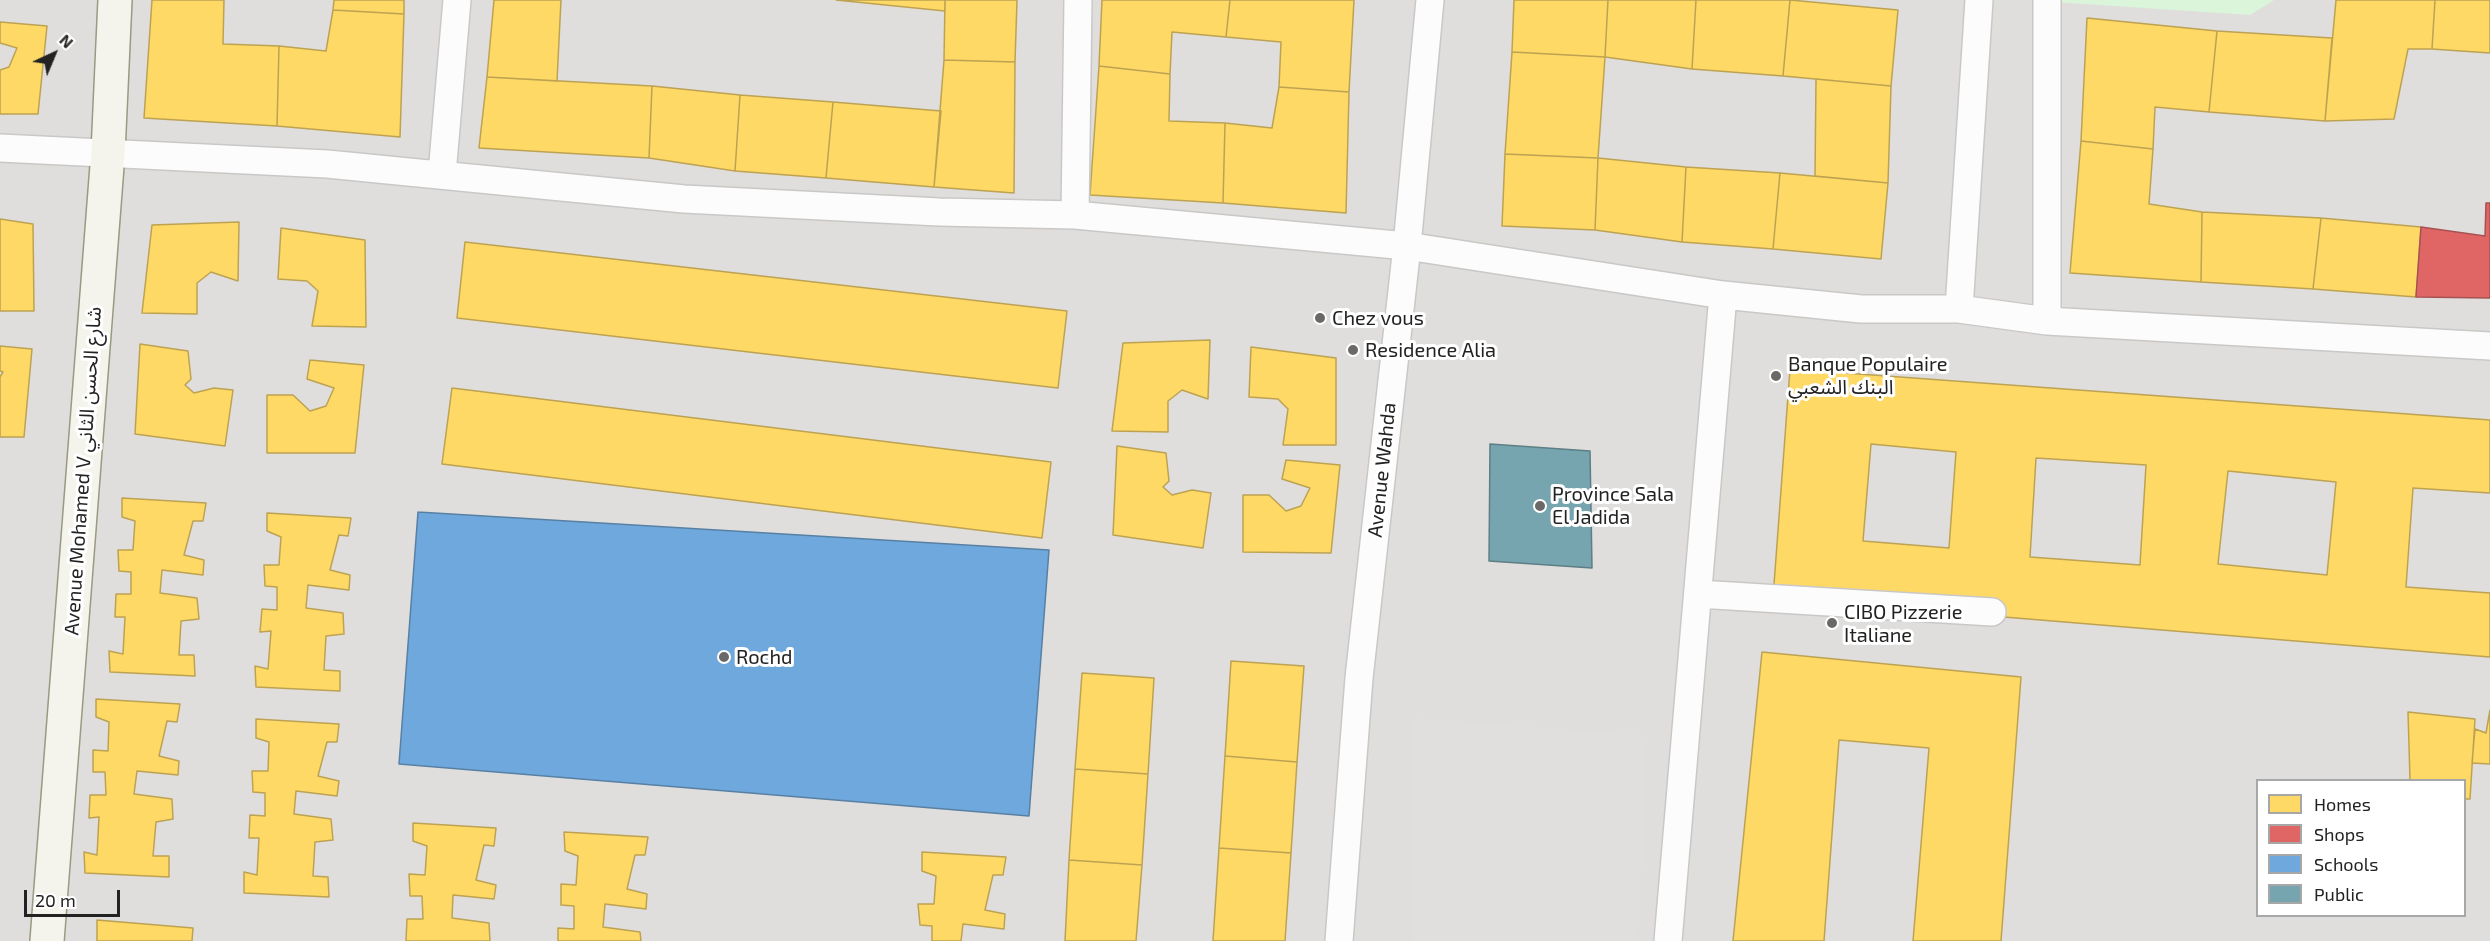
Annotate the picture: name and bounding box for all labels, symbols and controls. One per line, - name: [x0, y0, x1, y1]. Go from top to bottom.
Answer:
- north arrow: [24, 24, 84, 84]
- text: N: [56, 30, 78, 52]
- street label: Avenue Mohamed V شارع الحسن الثاني: [60, 306, 106, 636]
- place label: Chez vous: [1332, 306, 1424, 330]
- marker: Chez vous: [1313, 311, 1327, 325]
- place label: Residence Alia: [1365, 338, 1496, 362]
- marker: Residence Alia: [1346, 343, 1360, 357]
- place label: Banque Populaire البنك الشعبي: [1788, 352, 1947, 399]
- marker: Banque Populaire البنك الشعبي: [1769, 369, 1783, 383]
- street label: Avenue Wahda: [1363, 401, 1401, 539]
- place label: Province Sala El Jadida: [1552, 482, 1674, 529]
- marker: Province Sala El Jadida: [1533, 499, 1547, 513]
- place label: CIBO Pizzerie Italiane: [1844, 600, 1962, 647]
- marker: CIBO Pizzerie Italiane: [1825, 616, 1839, 630]
- place label: Rochd: [736, 645, 792, 669]
- marker: Rochd: [717, 650, 731, 664]
- legend: [2256, 779, 2466, 917]
- text: Homes: [2314, 793, 2371, 815]
- text: Shops: [2314, 823, 2364, 845]
- text: Schools: [2314, 853, 2378, 875]
- scale bar: [27, 878, 123, 916]
- text: Public: [2314, 883, 2364, 905]
- text: 20 m: [35, 889, 76, 911]

